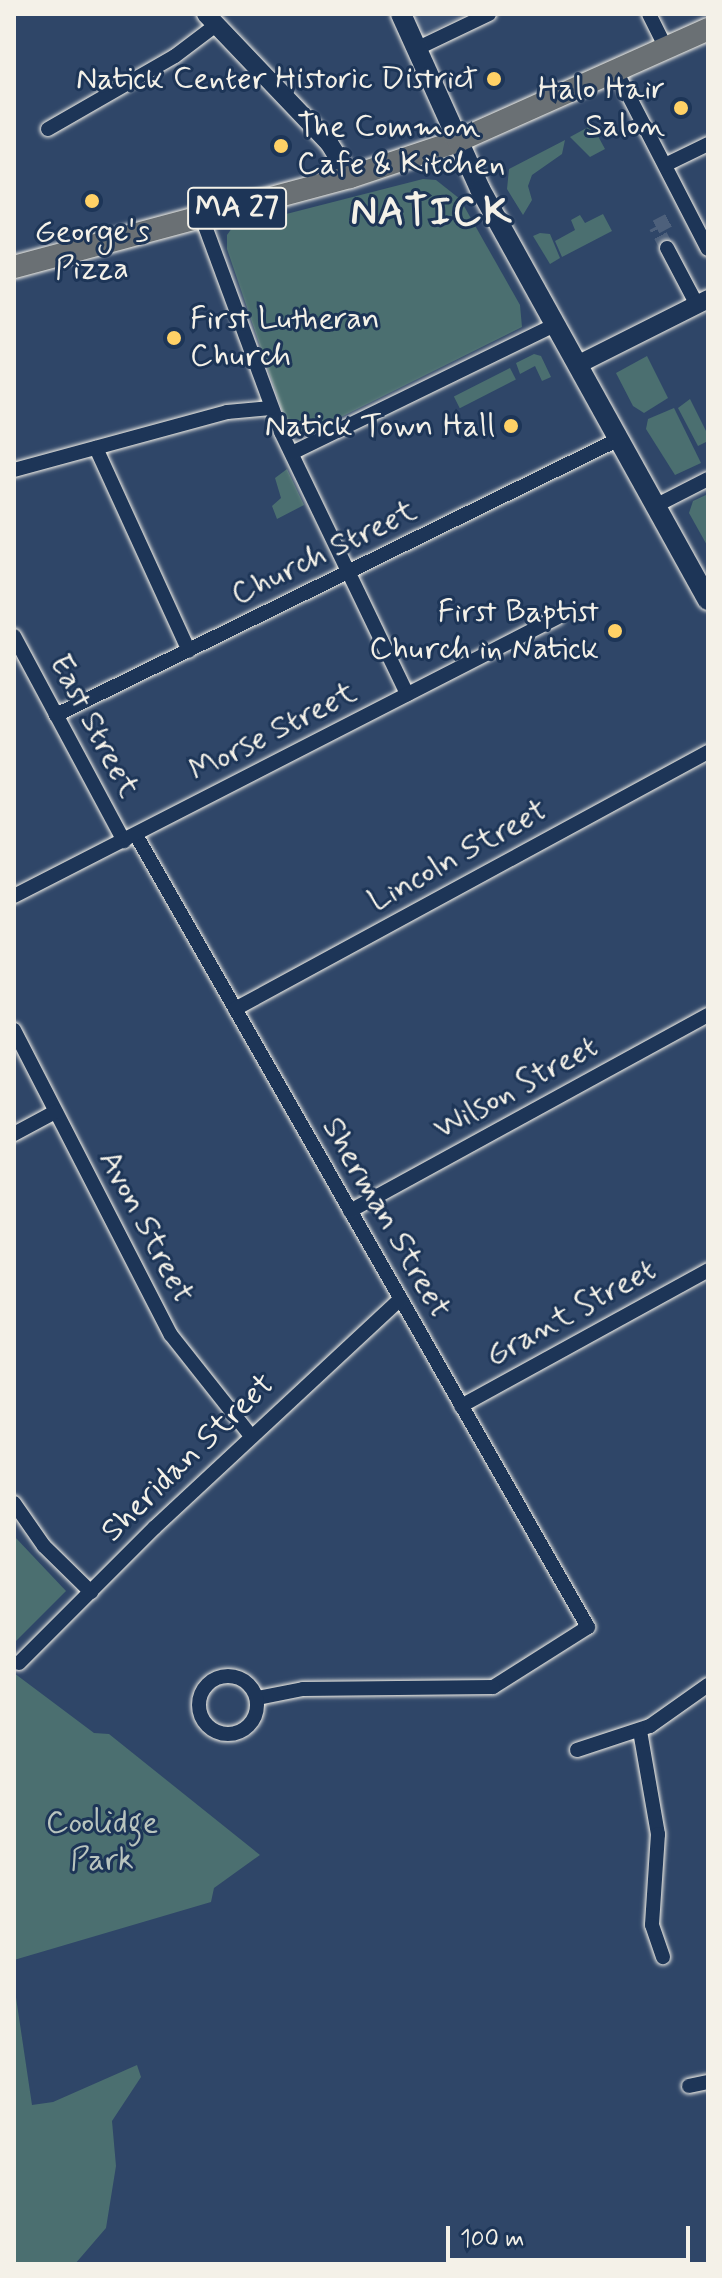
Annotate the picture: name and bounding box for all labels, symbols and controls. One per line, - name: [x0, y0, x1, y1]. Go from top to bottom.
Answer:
- place label: Natick Center Historic District: [72, 60, 478, 98]
- marker: Natick Center Historic District: [485, 70, 503, 88]
- place label: Halo Hair Salon: [539, 71, 665, 146]
- marker: Halo Hair Salon: [672, 99, 690, 117]
- place label: The Common Cafe & Kitchen: [297, 109, 505, 184]
- marker: The Common Cafe & Kitchen: [272, 137, 290, 155]
- road number: MA 27: [187, 182, 287, 234]
- district label: NATICK: [349, 189, 515, 237]
- marker: George's Pizza: [83, 192, 101, 210]
- place label: George's Pizza: [34, 214, 150, 289]
- place label: First Lutheran Church: [190, 301, 380, 376]
- marker: First Lutheran Church: [165, 329, 183, 347]
- place label: Natick Town Hall: [263, 407, 495, 445]
- marker: Natick Town Hall: [502, 417, 520, 435]
- street label: Church Street: [225, 492, 423, 614]
- place label: First Baptist Church in Natick: [369, 594, 599, 669]
- marker: First Baptist Church in Natick: [606, 622, 624, 640]
- street label: East Street: [40, 648, 148, 804]
- street label: Morse Street: [183, 674, 363, 790]
- street label: Lincoln Street: [363, 792, 553, 920]
- street label: Wilson Street: [425, 1026, 607, 1150]
- street label: Sherman Street: [313, 1111, 459, 1325]
- street label: Avon Street: [90, 1145, 202, 1309]
- street label: Grant Street: [477, 1249, 665, 1377]
- street label: Sheridan Street: [94, 1366, 282, 1550]
- park label: Coolidge Park: [46, 1805, 158, 1880]
- scale bar: [450, 2210, 694, 2260]
- text: 100 m: [460, 2224, 524, 2255]

